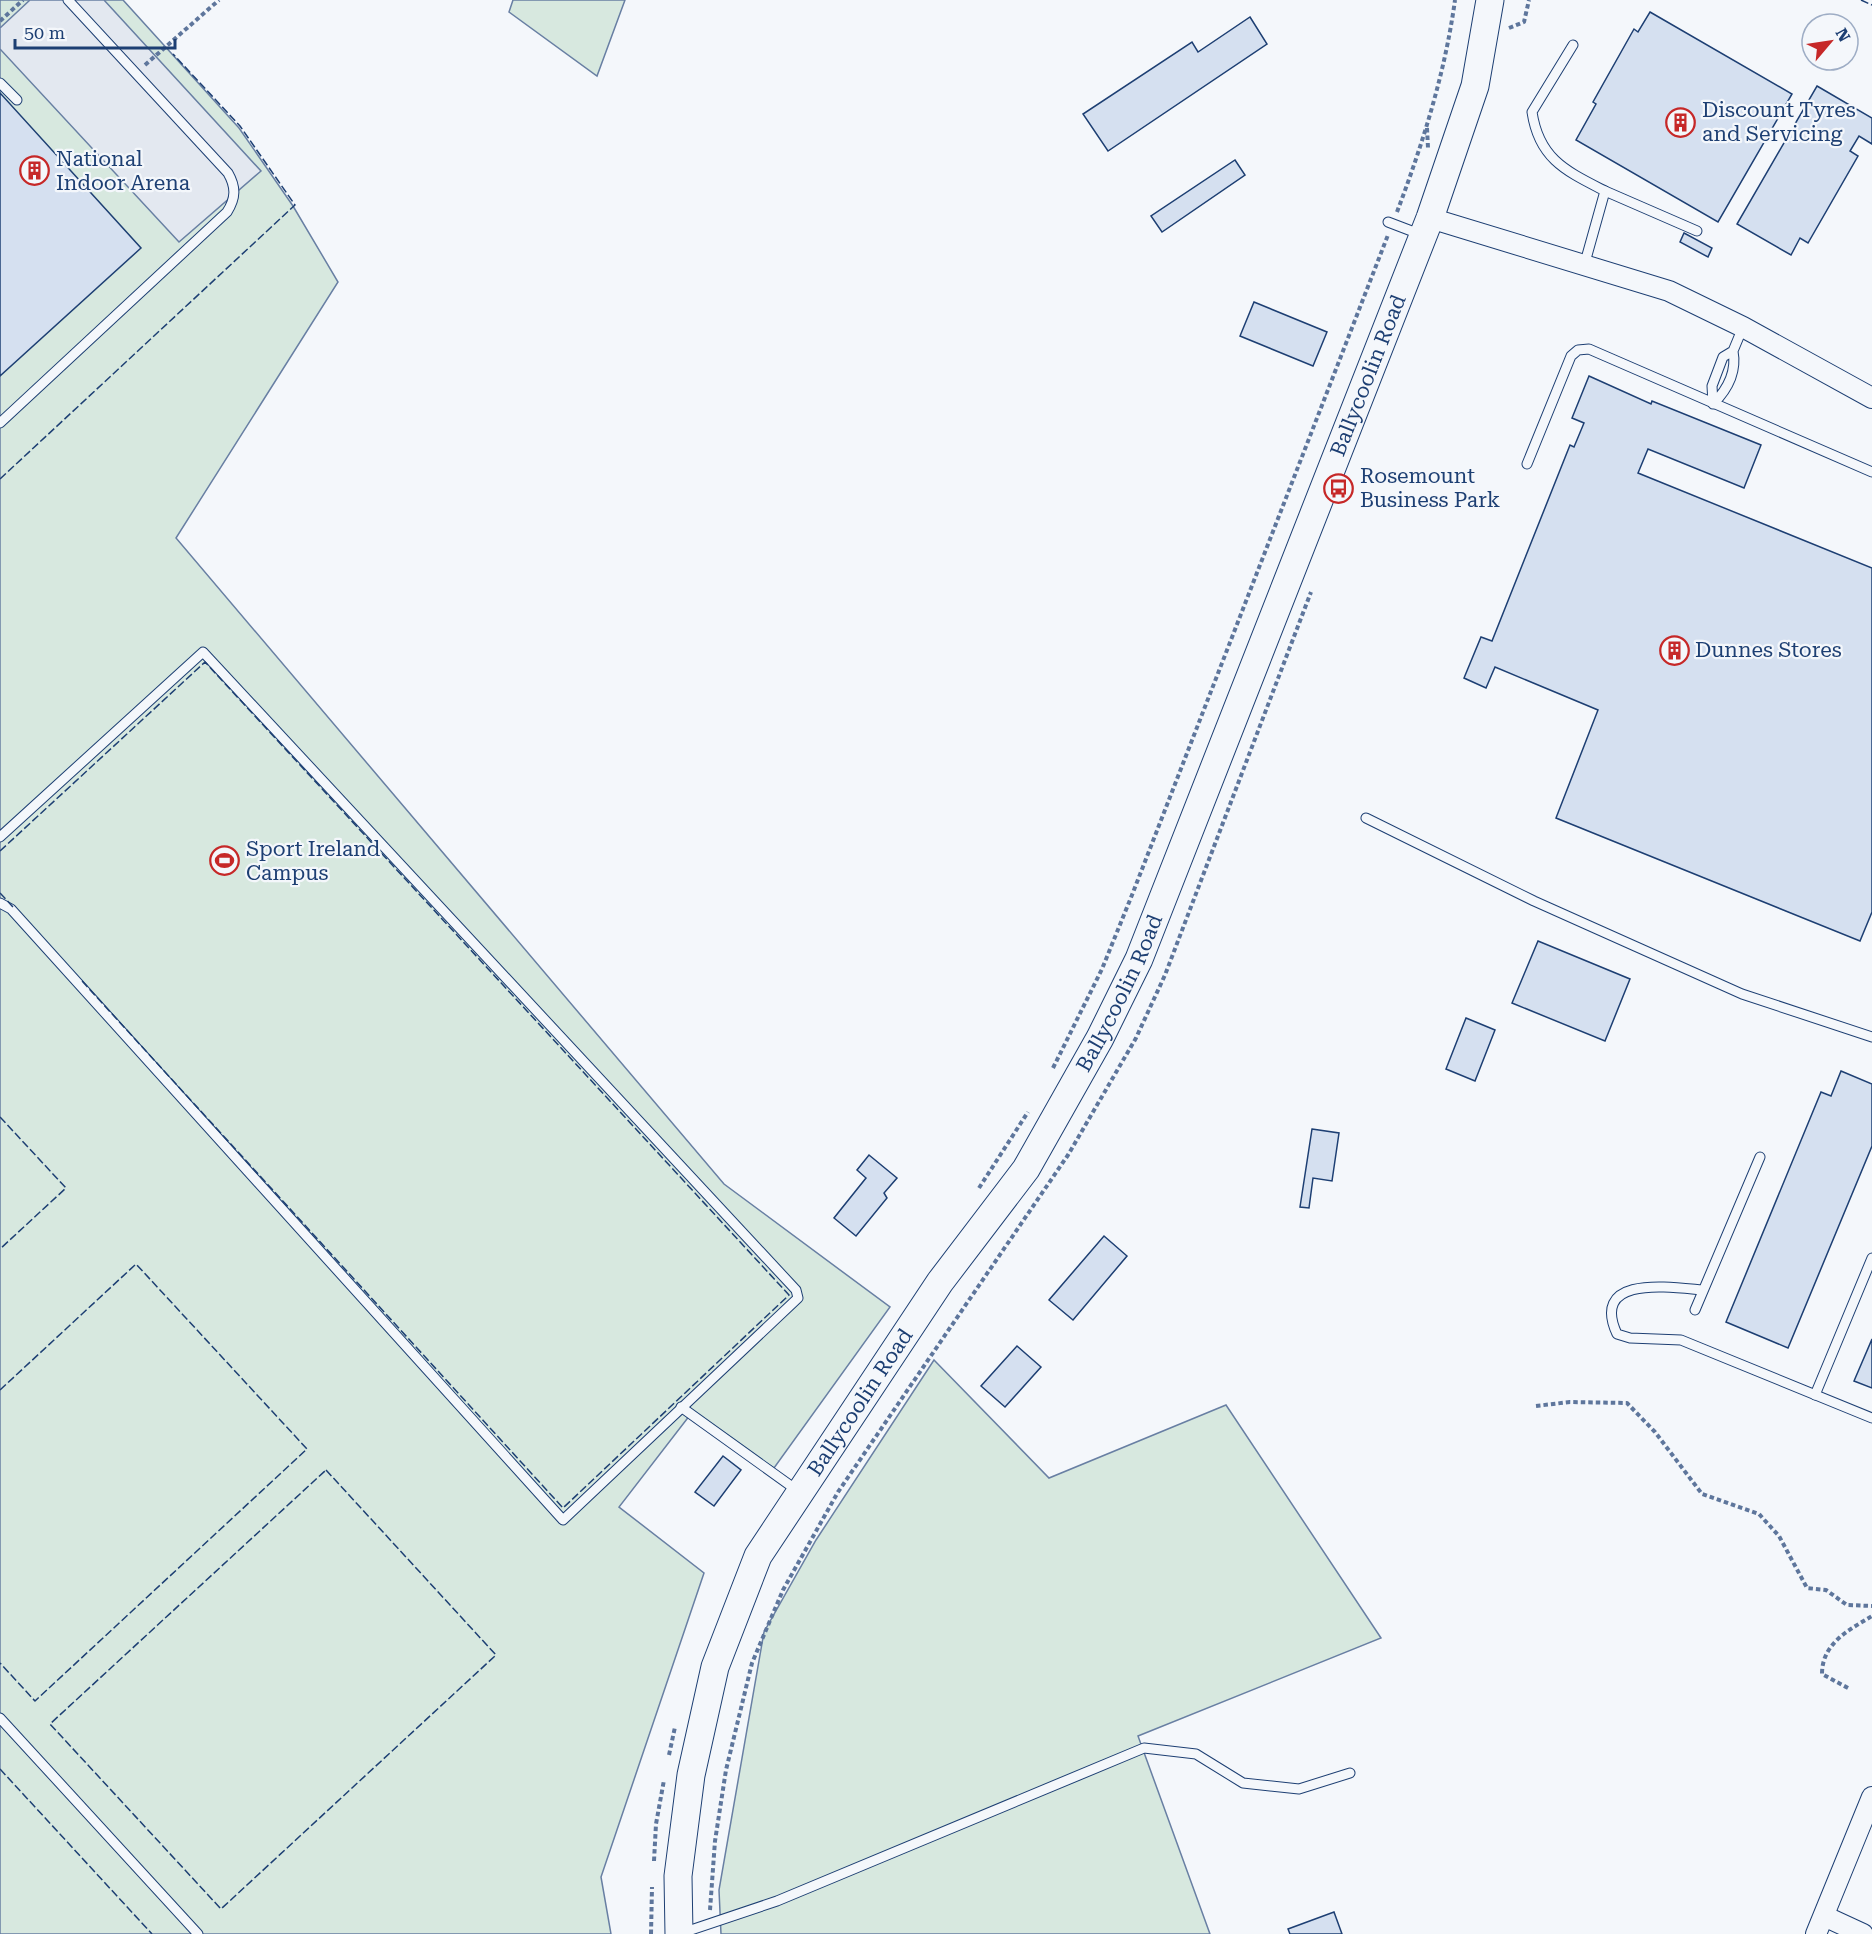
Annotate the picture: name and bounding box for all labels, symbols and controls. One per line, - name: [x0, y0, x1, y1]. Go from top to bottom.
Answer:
- scale bar: [15, 12, 176, 50]
- north arrow: [1800, 12, 1860, 72]
- text: 50 m: [24, 22, 65, 43]
- text: N: [1831, 25, 1854, 45]
- place label: Discount Tyres and Servicing: [1702, 98, 1856, 146]
- building icon: Discount Tyres and Servicing: [1665, 106, 1697, 138]
- place label: National Indoor Arena: [56, 147, 191, 195]
- building icon: National Indoor Arena: [19, 155, 51, 187]
- street label: Ballycoolin Road: [1326, 291, 1411, 460]
- place label: Rosemount Business Park: [1360, 464, 1500, 512]
- bus stop icon: Rosemount Business Park: [1323, 472, 1355, 504]
- building icon: Dunnes Stores: [1658, 634, 1690, 666]
- place label: Dunnes Stores: [1695, 638, 1842, 662]
- place label: Sport Ireland Campus: [246, 837, 381, 885]
- sports icon: Sport Ireland Campus: [209, 845, 241, 877]
- street label: Ballycoolin Road: [1071, 911, 1167, 1076]
- street label: Ballycoolin Road: [803, 1324, 918, 1480]

